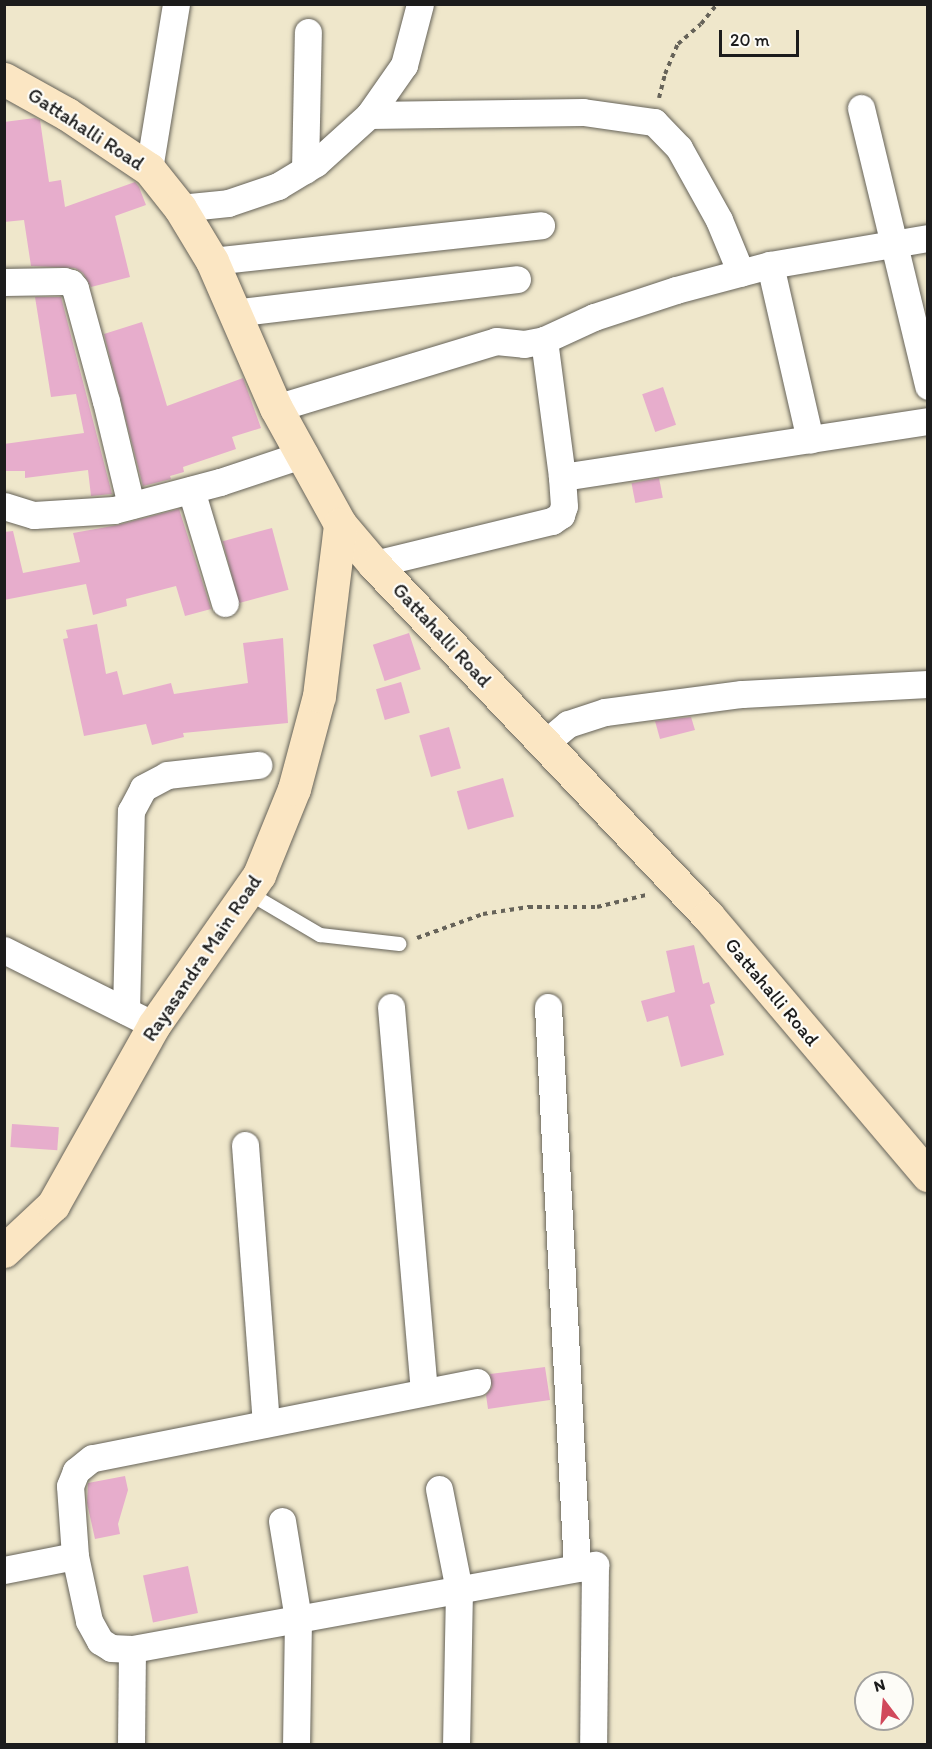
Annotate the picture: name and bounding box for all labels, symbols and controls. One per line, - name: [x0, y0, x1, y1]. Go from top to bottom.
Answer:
- scale bar: [722, 18, 802, 56]
- text: 20 m: [730, 29, 770, 51]
- street label: Gattahalli Road: [23, 83, 149, 175]
- street label: Gattahalli Road: [388, 578, 496, 692]
- street label: Rayasandra Main Road: [137, 870, 267, 1046]
- street label: Gattahalli Road: [720, 933, 824, 1051]
- north arrow: [854, 1671, 914, 1731]
- text: N: [872, 1675, 887, 1696]

